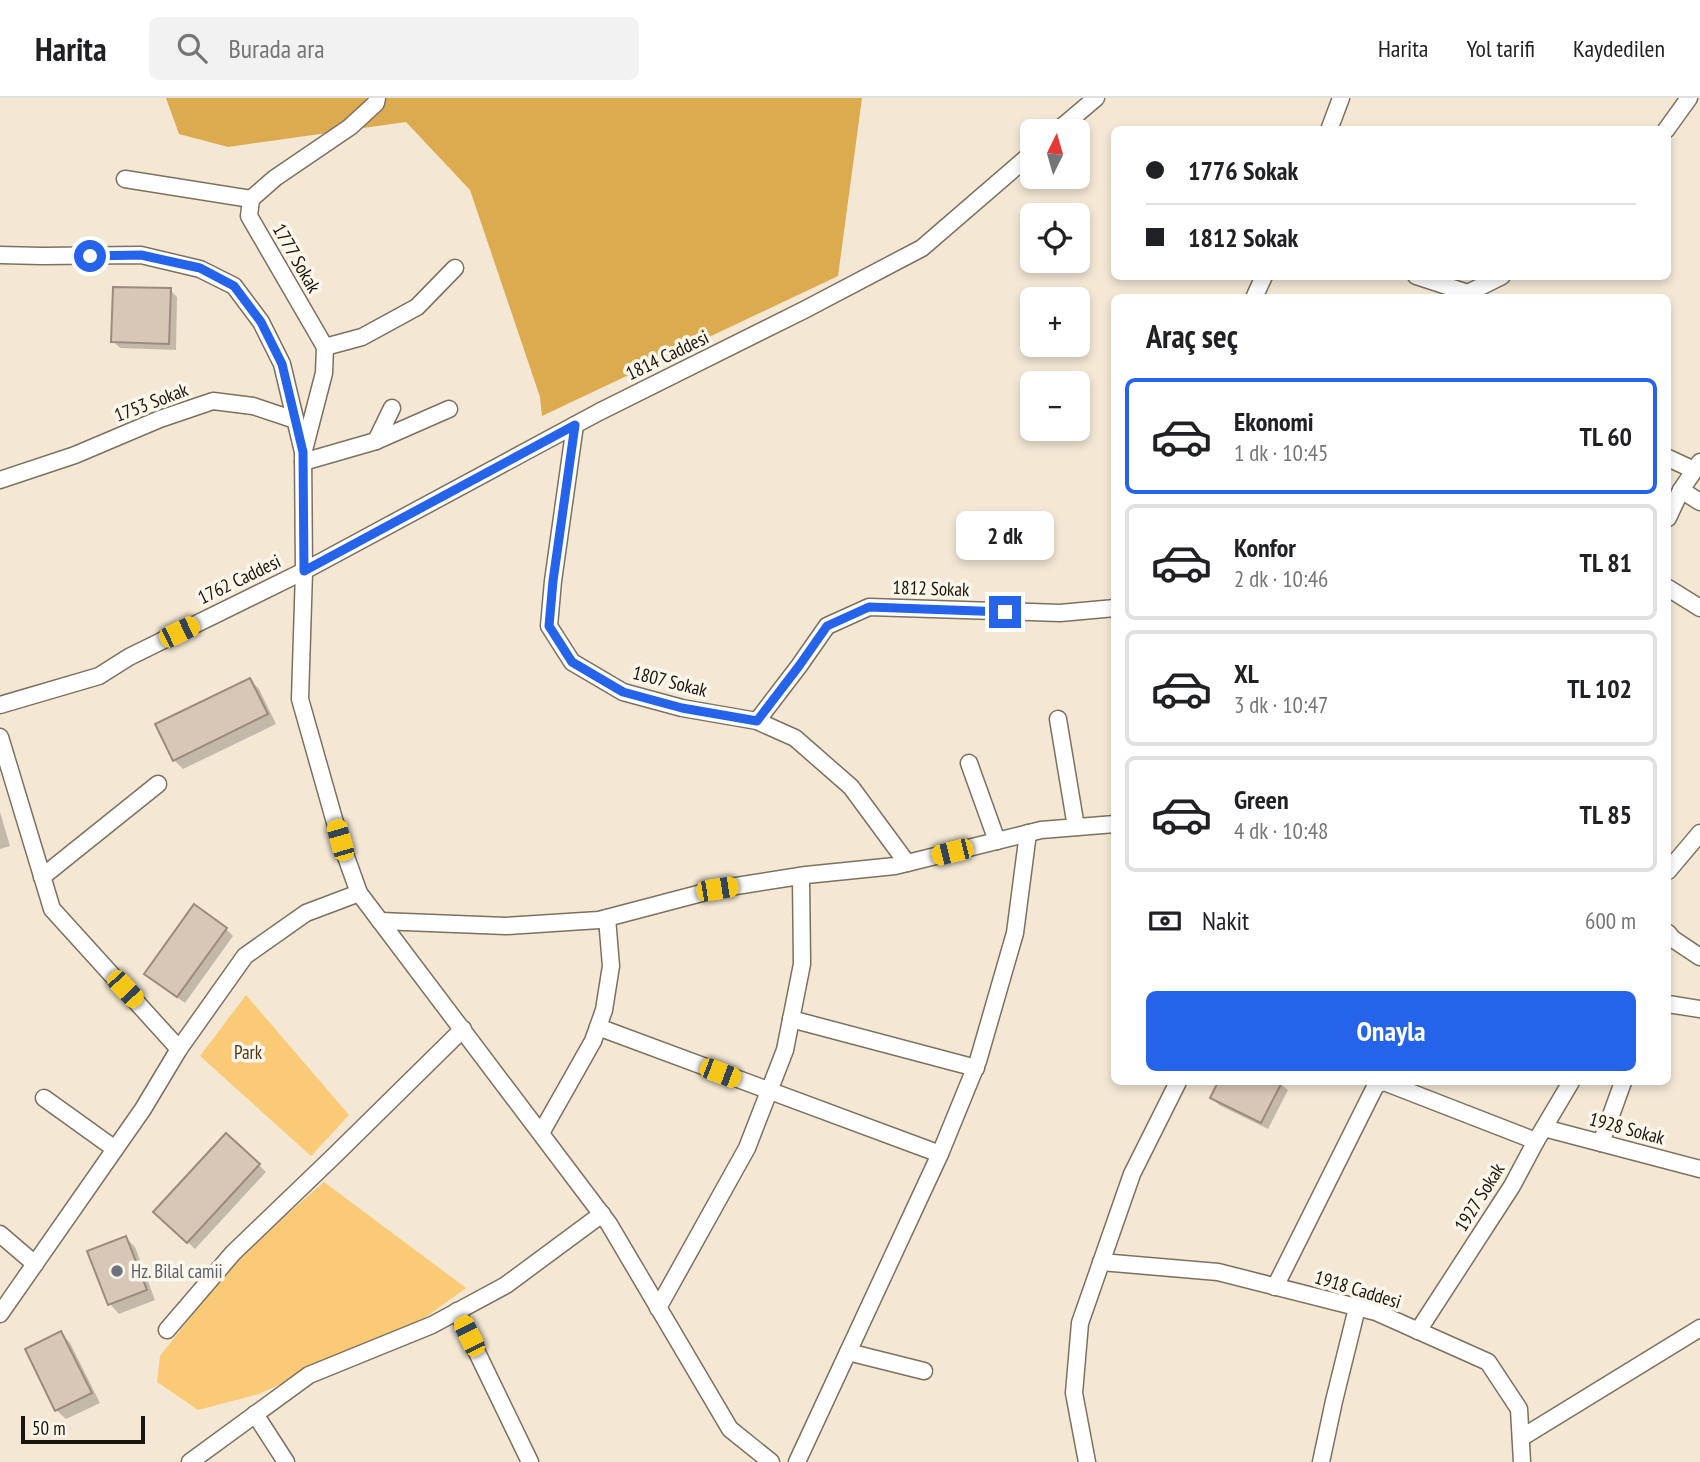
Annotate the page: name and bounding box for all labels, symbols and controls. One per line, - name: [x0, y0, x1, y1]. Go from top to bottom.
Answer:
- search box: [149, 17, 639, 80]
- text: Harita: [35, 27, 107, 70]
- icon: search: [173, 29, 211, 67]
- text: Burada ara: [229, 32, 325, 65]
- text: Harita: [1378, 33, 1428, 64]
- text: Yol tarifi: [1466, 33, 1535, 64]
- text: Kaydedilen: [1573, 33, 1665, 64]
- north arrow: [1020, 119, 1090, 189]
- map controls: [1020, 119, 1090, 441]
- text: 1776 Sokak: [1188, 154, 1298, 187]
- button: locate: [1020, 203, 1090, 273]
- street label: 1777 Sokak: [268, 219, 327, 297]
- text: 1812 Sokak: [1188, 221, 1298, 254]
- route start: [74, 240, 106, 272]
- button: +: [1020, 287, 1090, 357]
- text: Araç seç: [1146, 315, 1238, 357]
- street label: 1814 Caddesi: [622, 325, 712, 385]
- button: −: [1020, 371, 1090, 441]
- street label: 1753 Sokak: [111, 377, 192, 427]
- icon: car: [1150, 405, 1213, 468]
- text: Ekonomi: [1234, 405, 1314, 438]
- text: TL 60: [1580, 420, 1632, 453]
- text: 1 dk · 10:45: [1234, 438, 1328, 467]
- callout: 2 dk: [956, 510, 1054, 560]
- text: 2 dk: [987, 521, 1023, 550]
- icon: car: [1150, 531, 1213, 594]
- text: Konfor: [1234, 531, 1296, 564]
- text: TL 81: [1580, 546, 1632, 579]
- street label: 1762 Caddesi: [194, 549, 284, 609]
- text: 2 dk · 10:46: [1234, 564, 1328, 593]
- street label: 1812 Sokak: [892, 575, 970, 601]
- route end: [989, 596, 1021, 628]
- car: [156, 613, 203, 651]
- icon: car: [1150, 657, 1213, 720]
- text: XL: [1234, 657, 1259, 690]
- street label: 1807 Sokak: [630, 660, 710, 702]
- text: TL 102: [1567, 672, 1632, 705]
- text: 3 dk · 10:47: [1234, 690, 1328, 719]
- icon: car: [1150, 783, 1213, 846]
- text: Green: [1234, 783, 1289, 816]
- text: TL 85: [1580, 798, 1632, 831]
- text: 4 dk · 10:48: [1234, 816, 1328, 845]
- car: [325, 817, 356, 863]
- car: [930, 837, 975, 867]
- car: [695, 875, 740, 903]
- icon: cash: [1146, 902, 1184, 940]
- text: Nakit: [1202, 904, 1249, 937]
- text: 600 m: [1585, 906, 1636, 935]
- car: [103, 966, 148, 1012]
- button: Onayla: [1146, 991, 1636, 1071]
- park label: Park: [234, 1040, 263, 1064]
- car: [697, 1056, 744, 1090]
- street label: 1928 Sokak: [1587, 1106, 1668, 1150]
- street label: 1927 Sokak: [1449, 1158, 1510, 1236]
- place label: Hz. Bilal camii: [131, 1259, 223, 1283]
- marker: Hz. Bilal camii: [109, 1263, 125, 1279]
- street label: 1918 Caddesi: [1312, 1264, 1404, 1314]
- car: [451, 1313, 488, 1359]
- scale bar: [21, 1413, 145, 1445]
- text: 50 m: [32, 1416, 66, 1440]

